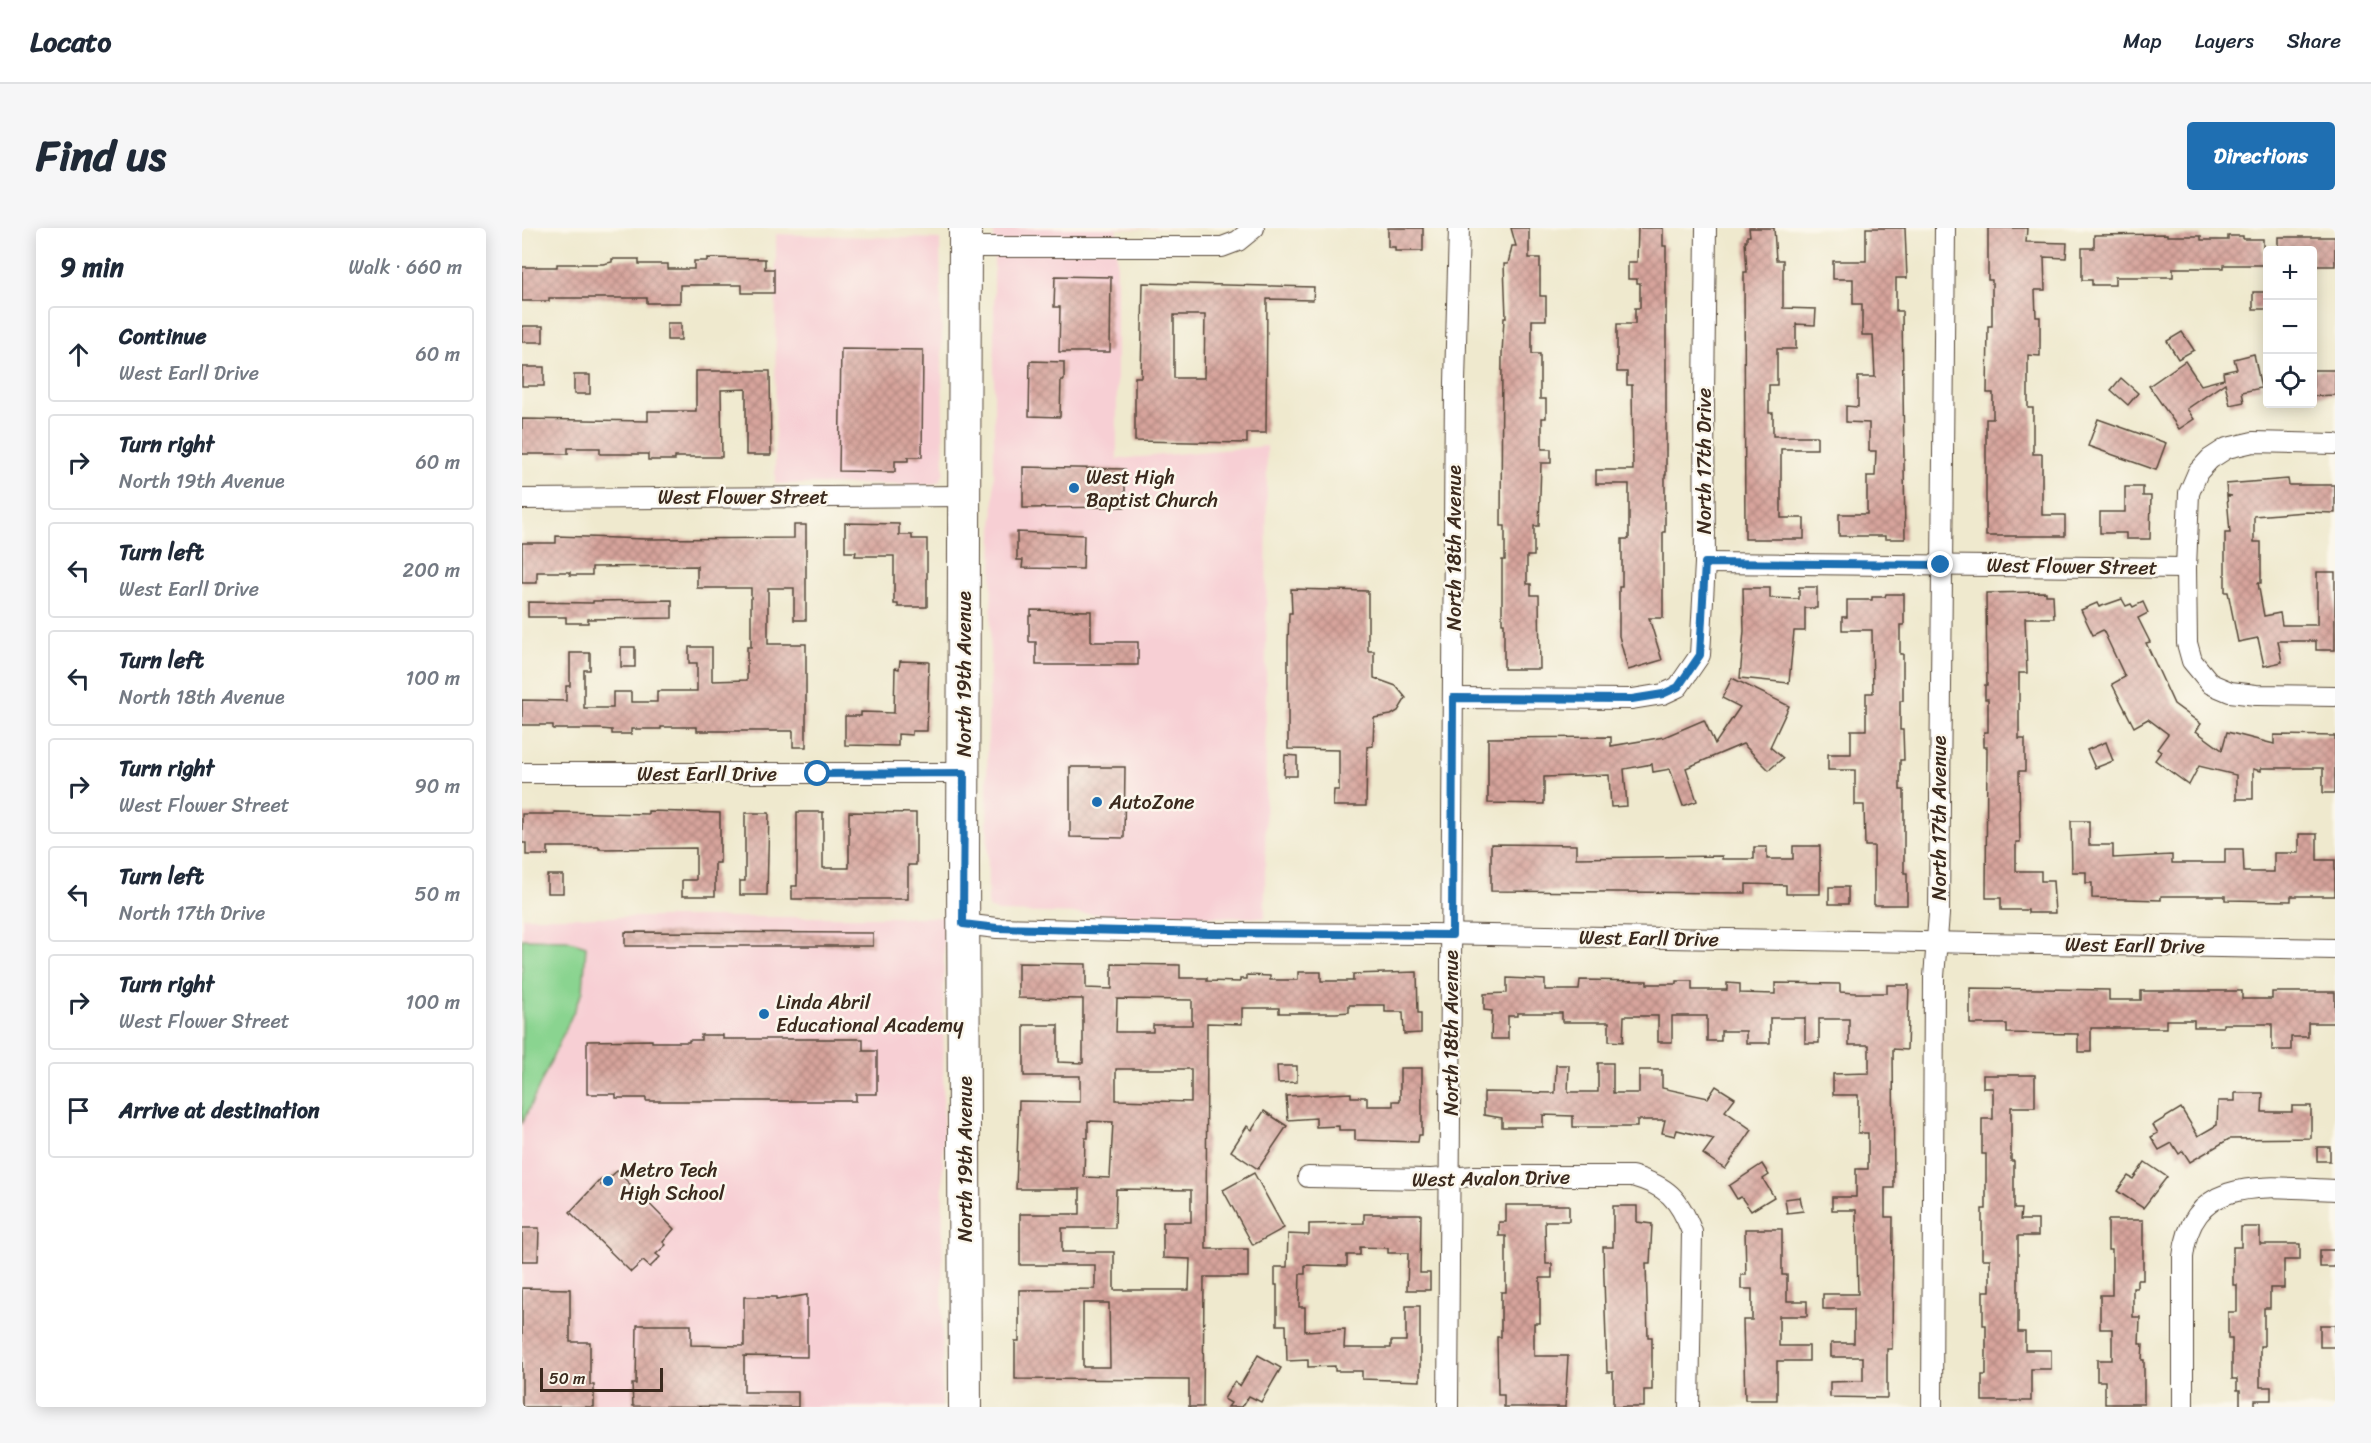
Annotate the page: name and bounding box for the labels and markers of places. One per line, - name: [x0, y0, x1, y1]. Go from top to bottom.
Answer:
- place label: West High Baptist Church: [1086, 460, 1218, 518]
- marker: West High Baptist Church: [1067, 481, 1081, 495]
- place label: AutoZone: [1108, 785, 1195, 820]
- marker: AutoZone: [1090, 795, 1104, 809]
- place label: Linda Abril Educational Academy: [776, 985, 964, 1043]
- marker: Linda Abril Educational Academy: [757, 1007, 771, 1021]
- place label: Metro Tech High School: [620, 1153, 726, 1211]
- marker: Metro Tech High School: [601, 1174, 615, 1188]

